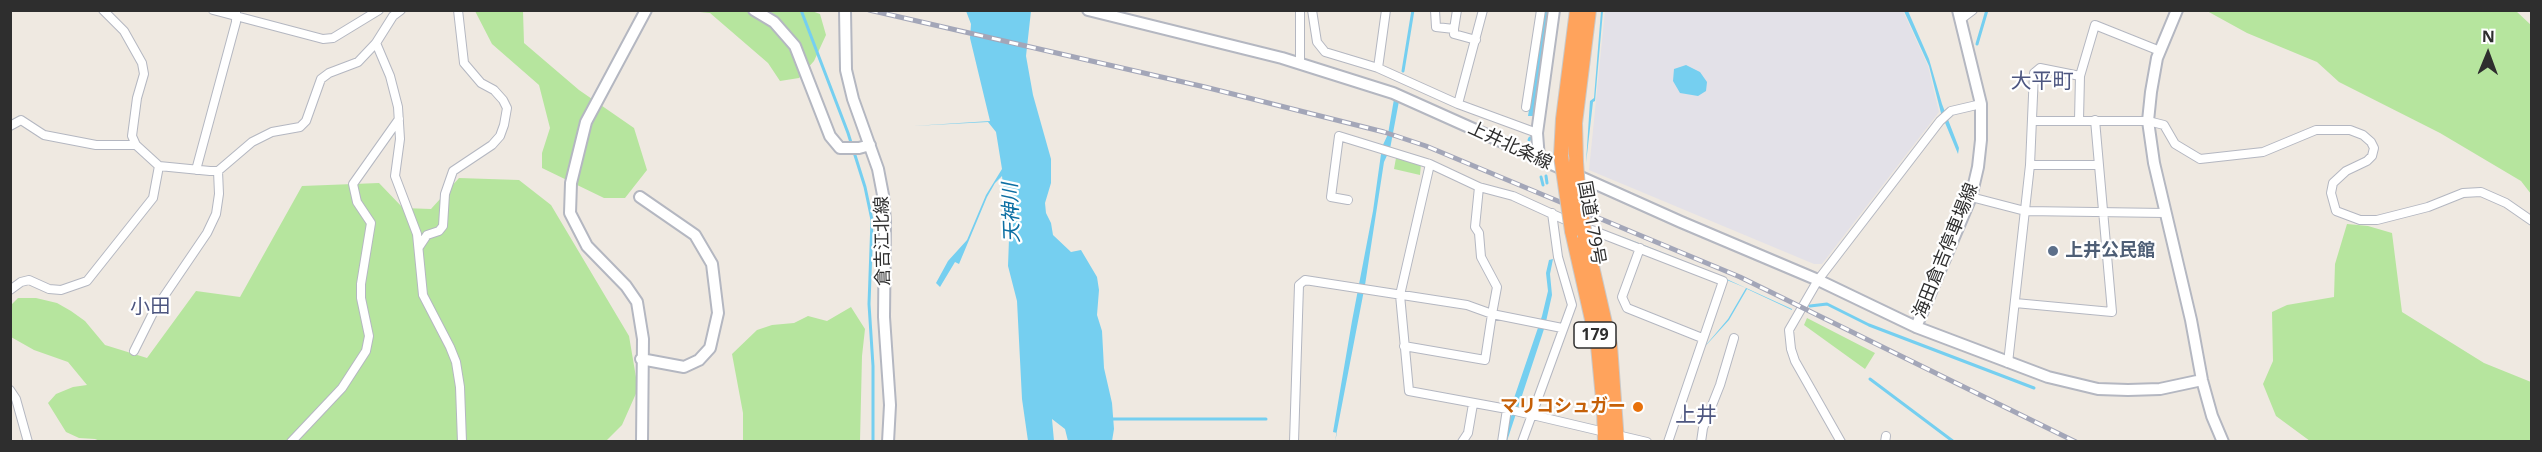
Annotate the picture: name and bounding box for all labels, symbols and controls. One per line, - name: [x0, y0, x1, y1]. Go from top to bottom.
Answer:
- north arrow: [2458, 24, 2518, 84]
- text: N: [2482, 25, 2495, 47]
- district label: 大平町: [2011, 69, 2073, 95]
- street label: 上井北条線: [1465, 117, 1555, 175]
- street label: 国道179号: [1573, 179, 1609, 267]
- street label: 海田倉吉停車場線: [1909, 180, 1983, 322]
- water label: 天神川: [999, 183, 1025, 243]
- street label: 倉吉江北線: [871, 196, 895, 286]
- place label: 上井公民館: [2065, 240, 2155, 262]
- marker: 上井公民館: [2046, 244, 2060, 258]
- district label: 小田: [130, 295, 170, 319]
- road number: 179: [1574, 322, 1616, 348]
- place label: マリコシュガー: [1500, 396, 1626, 418]
- marker: マリコシュガー: [1631, 400, 1645, 414]
- district label: 上井: [1675, 403, 1717, 429]

